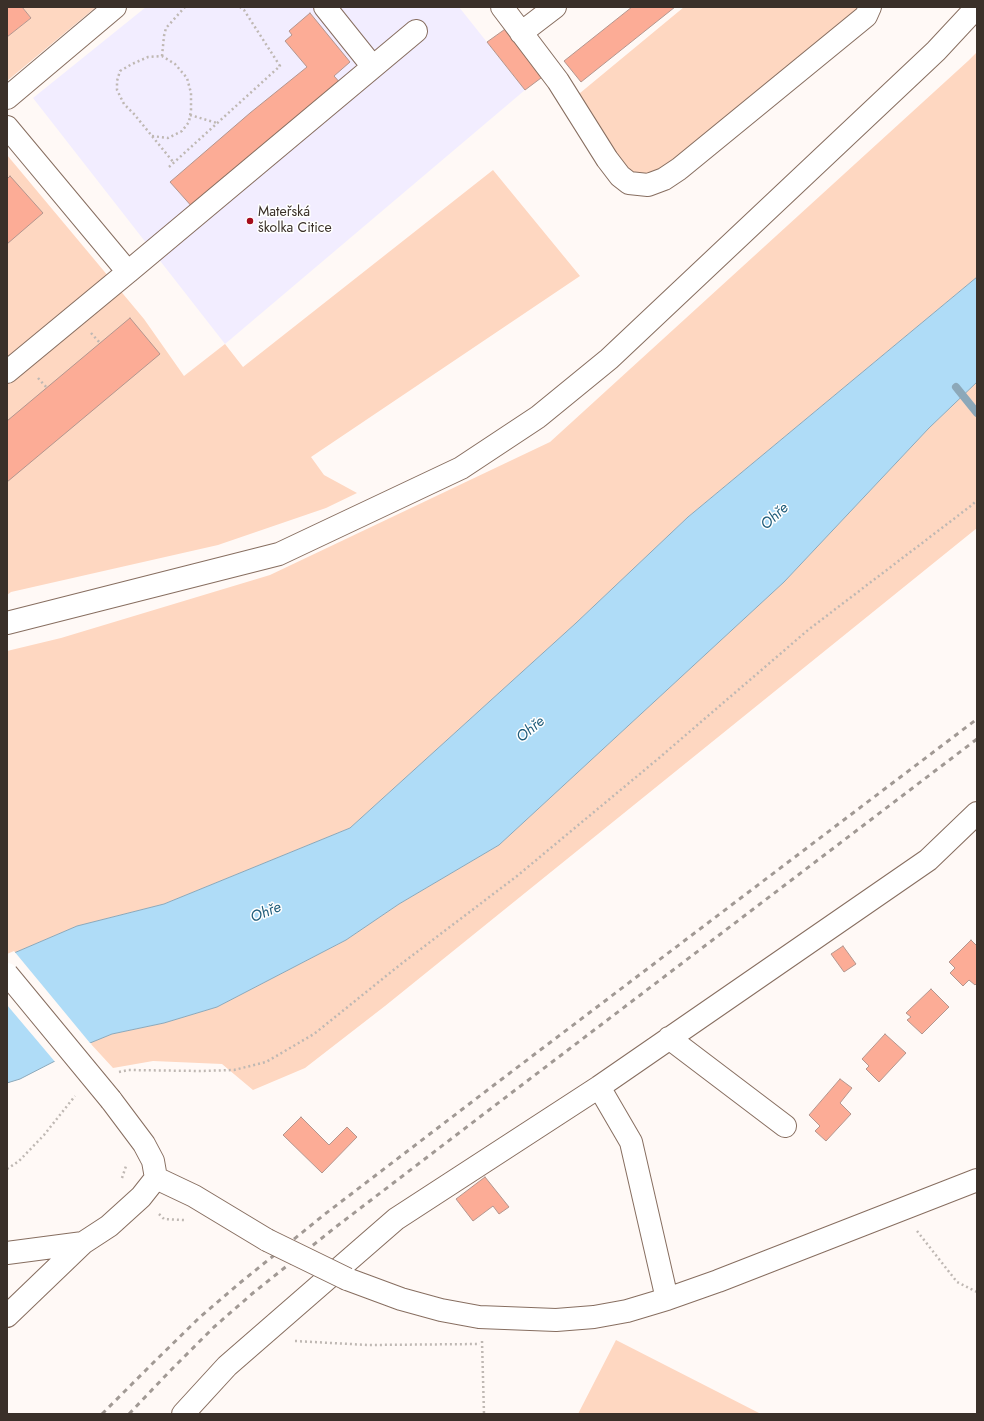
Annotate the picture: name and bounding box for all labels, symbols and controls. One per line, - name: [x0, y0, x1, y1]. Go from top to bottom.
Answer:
- place label: Mateřská školka Citice: [258, 205, 332, 238]
- marker: Mateřská školka Citice: [245, 216, 255, 226]
- water label: Ohře: [757, 500, 793, 534]
- water label: Ohře: [513, 713, 549, 747]
- water label: Ohře: [248, 899, 284, 927]

